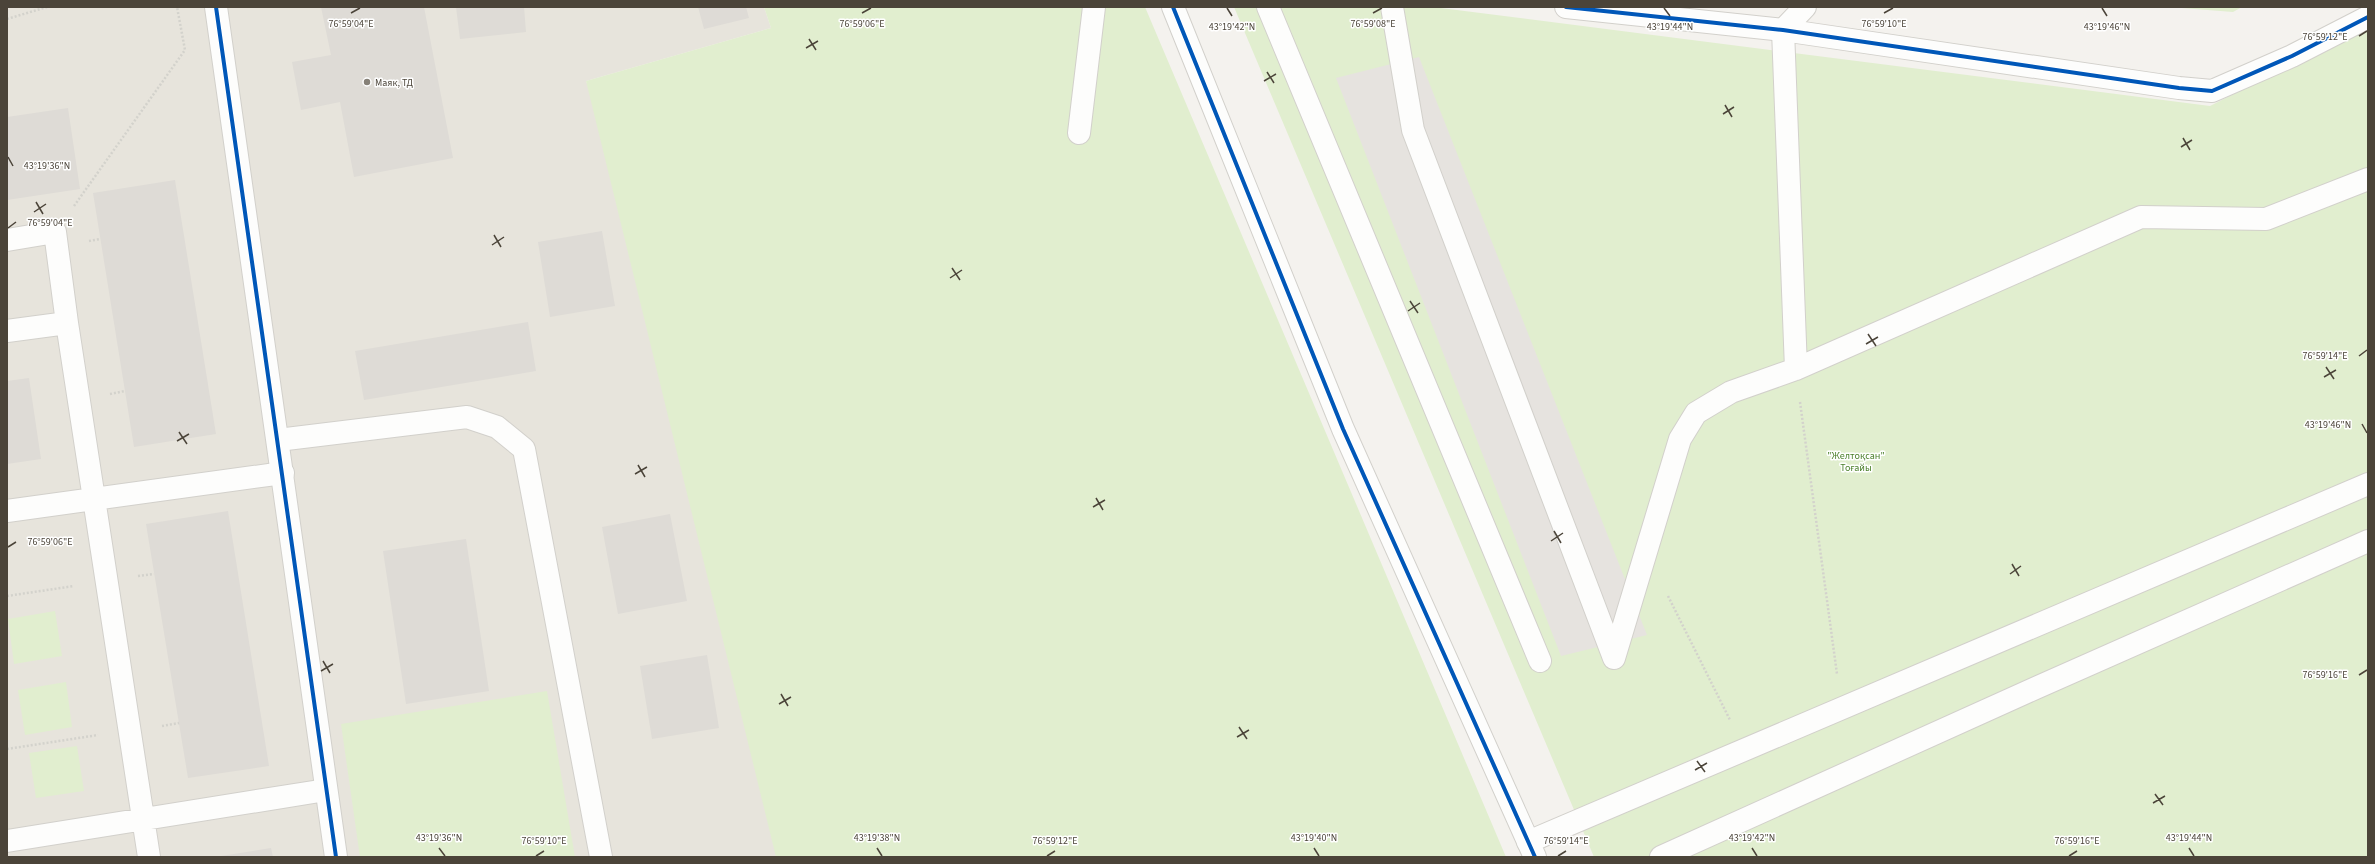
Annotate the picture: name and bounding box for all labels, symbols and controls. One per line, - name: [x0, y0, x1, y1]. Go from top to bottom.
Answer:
- text: 76°59'04"E: [328, 17, 374, 31]
- text: 76°59'06"E: [839, 17, 885, 31]
- text: 76°59'08"E: [1350, 17, 1396, 31]
- text: 76°59'10"E: [1861, 17, 1907, 31]
- text: 43°19'42"N: [1209, 20, 1255, 34]
- text: 43°19'44"N: [1647, 20, 1693, 34]
- text: 43°19'46"N: [2084, 20, 2130, 34]
- text: 76°59'12"E: [2302, 30, 2348, 44]
- place label: Маяк, ТД: [375, 76, 414, 90]
- marker: Маяк, ТД: [362, 77, 372, 87]
- text: 43°19'36"N: [24, 159, 70, 173]
- text: 76°59'04"E: [27, 216, 73, 230]
- text: 76°59'14"E: [2302, 349, 2348, 363]
- text: 43°19'46"N: [2305, 418, 2351, 432]
- park label: "Желтоқсан" Тоғайы: [1827, 449, 1885, 475]
- text: 76°59'06"E: [27, 535, 73, 549]
- text: 76°59'16"E: [2302, 668, 2348, 682]
- text: 43°19'36"N: [416, 831, 462, 845]
- text: 43°19'38"N: [854, 831, 900, 845]
- text: 43°19'40"N: [1291, 831, 1337, 845]
- text: 43°19'42"N: [1729, 831, 1775, 845]
- text: 43°19'44"N: [2166, 831, 2212, 845]
- text: 76°59'10"E: [521, 834, 567, 848]
- text: 76°59'12"E: [1032, 834, 1078, 848]
- text: 76°59'14"E: [1543, 834, 1589, 848]
- text: 76°59'16"E: [2054, 834, 2100, 848]

